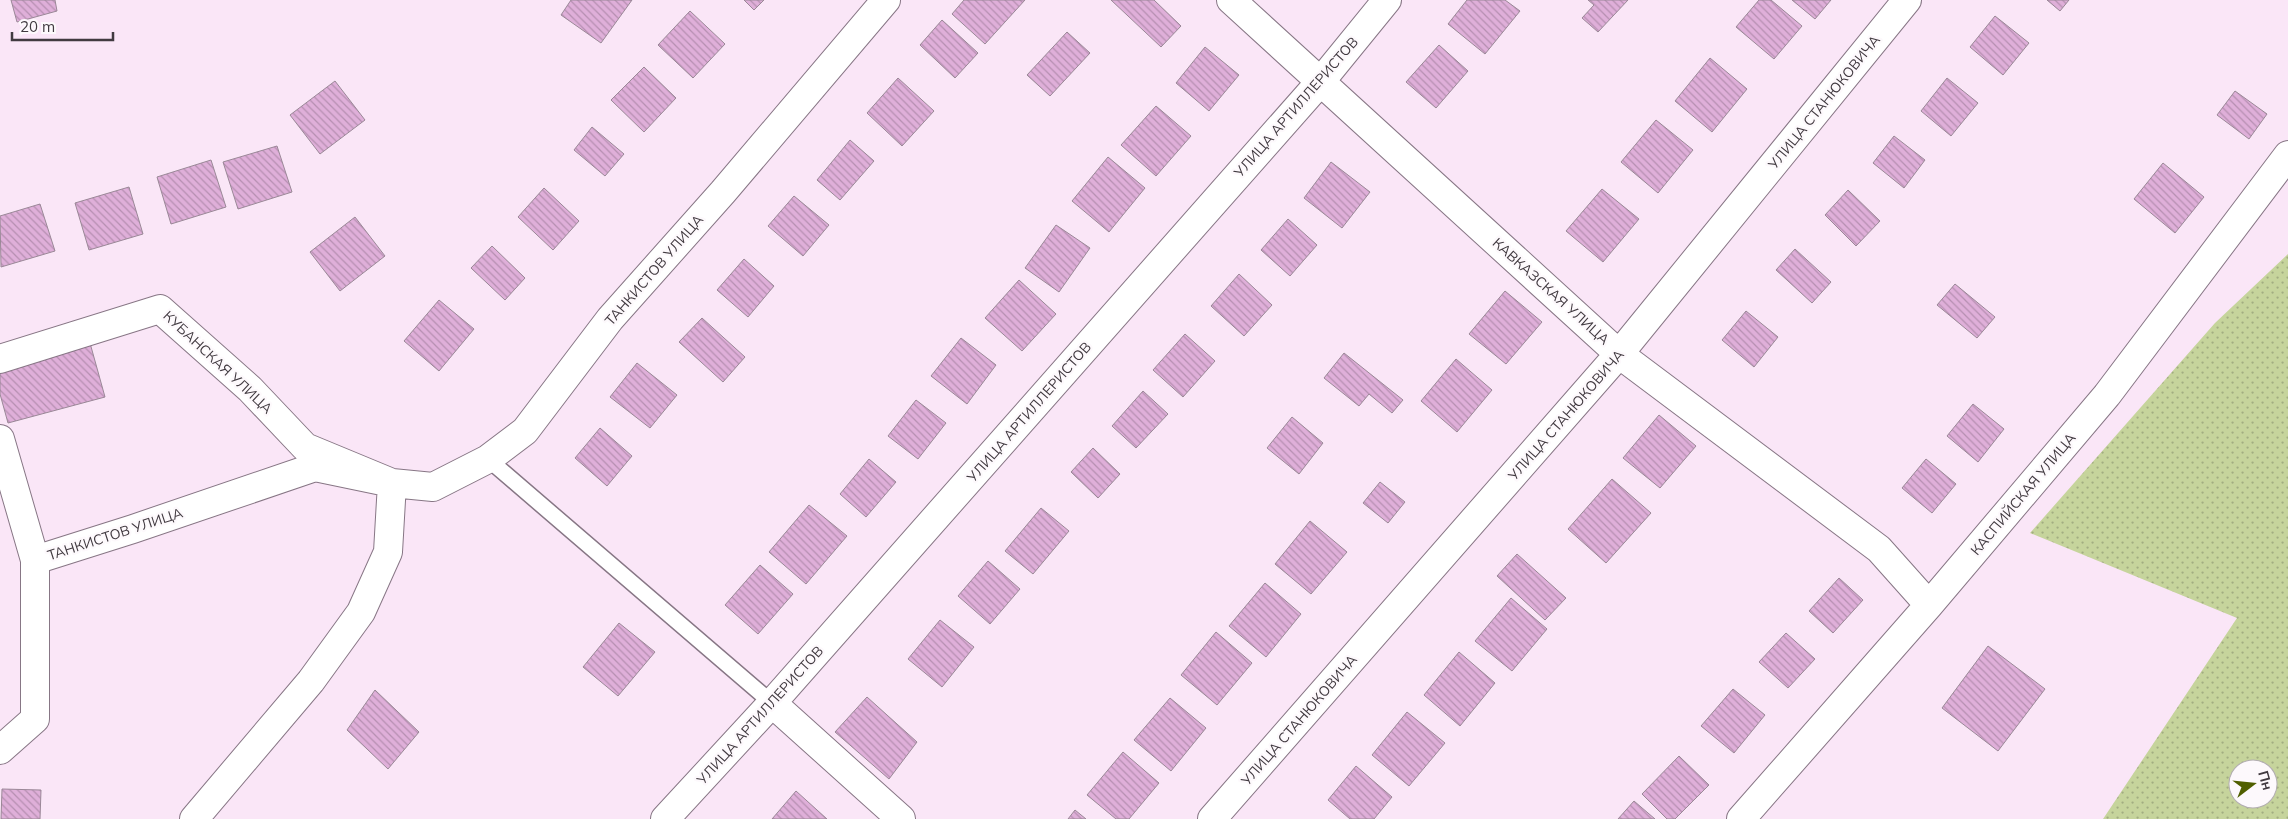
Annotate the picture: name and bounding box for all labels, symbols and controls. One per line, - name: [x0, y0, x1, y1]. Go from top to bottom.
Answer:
- scale bar: [12, 10, 114, 42]
- text: 20 m: [20, 17, 55, 36]
- street label: УЛИЦА СТАНЮКОВИЧА: [1764, 31, 1884, 174]
- street label: УЛИЦА АРТИЛЛЕРИСТОВ: [1229, 33, 1362, 182]
- street label: ТАНКИСТОВ УЛИЦА: [601, 210, 708, 329]
- street label: КАВКАЗСКАЯ УЛИЦА: [1489, 234, 1614, 349]
- street label: КУБАНСКАЯ УЛИЦА: [160, 307, 277, 418]
- street label: УЛИЦА АРТИЛЛЕРИСТОВ: [962, 338, 1095, 487]
- street label: УЛИЦА СТАНЮКОВИЧА: [1504, 345, 1628, 485]
- street label: КАСПИЙСКАЯ УЛИЦА: [1967, 429, 2080, 559]
- street label: ТАНКИСТОВ УЛИЦА: [45, 503, 186, 564]
- street label: УЛИЦА АРТИЛЛЕРИСТОВ: [692, 642, 827, 789]
- street label: УЛИЦА СТАНЮКОВИЧА: [1237, 650, 1361, 790]
- north arrow: [2228, 759, 2278, 809]
- text: Пн: [2254, 769, 2277, 792]

